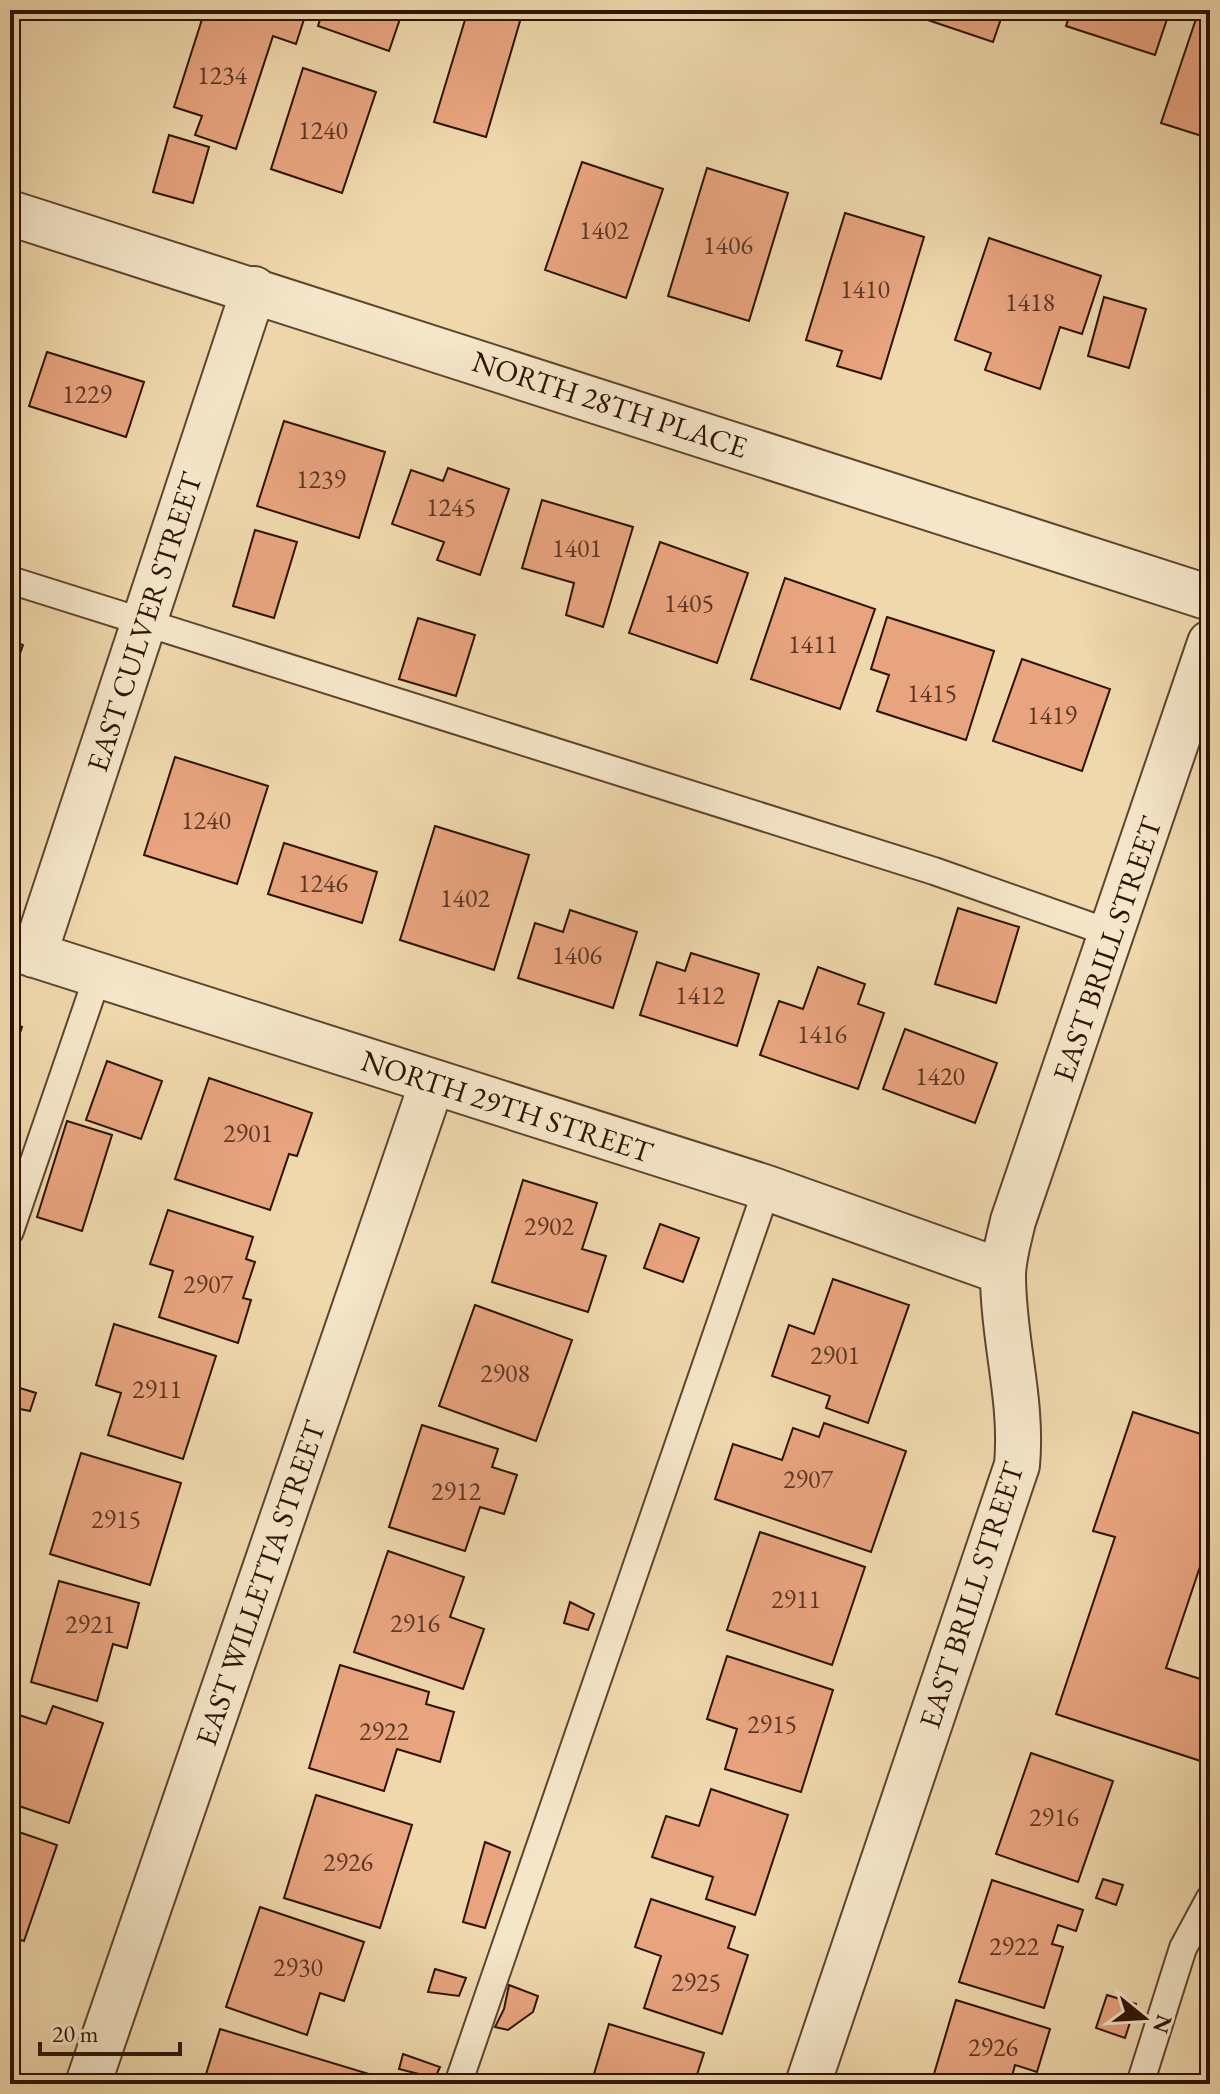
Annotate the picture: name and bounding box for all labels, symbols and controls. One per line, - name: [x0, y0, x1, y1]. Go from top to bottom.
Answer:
- house number: 1234: [197, 58, 247, 92]
- house number: 1240: [298, 113, 348, 147]
- house number: 1402: [579, 213, 629, 247]
- house number: 1406: [703, 228, 753, 262]
- house number: 1410: [840, 272, 890, 306]
- house number: 1418: [1005, 285, 1055, 319]
- street label: NORTH 28TH PLACE: [468, 341, 752, 467]
- house number: 1229: [62, 377, 112, 411]
- house number: 1239: [296, 462, 346, 496]
- street label: EAST CULVER STREET: [77, 467, 211, 777]
- house number: 1245: [426, 490, 476, 524]
- house number: 1401: [552, 531, 602, 565]
- house number: 1405: [664, 586, 714, 620]
- house number: 1411: [788, 627, 838, 661]
- house number: 1415: [907, 676, 957, 710]
- house number: 1419: [1027, 698, 1077, 732]
- house number: 1240: [181, 803, 231, 837]
- street label: EAST BRILL STREET: [1043, 811, 1171, 1086]
- house number: 1246: [298, 866, 348, 900]
- house number: 1402: [440, 881, 490, 915]
- house number: 1406: [552, 938, 602, 972]
- house number: 1412: [675, 978, 725, 1012]
- house number: 1416: [797, 1017, 847, 1051]
- street label: NORTH 29TH STREET: [356, 1040, 658, 1172]
- house number: 1420: [915, 1059, 965, 1093]
- house number: 2901: [223, 1116, 273, 1150]
- house number: 2902: [524, 1209, 574, 1243]
- house number: 2907: [183, 1267, 233, 1301]
- house number: 2901: [810, 1338, 860, 1372]
- house number: 2908: [480, 1356, 530, 1390]
- house number: 2911: [132, 1372, 182, 1406]
- street label: EAST WILLETTA STREET: [186, 1415, 334, 1751]
- street label: EAST BRILL STREET: [910, 1456, 1033, 1733]
- house number: 2907: [783, 1462, 833, 1496]
- house number: 2912: [431, 1474, 481, 1508]
- house number: 2915: [91, 1502, 141, 1536]
- house number: 2911: [771, 1582, 821, 1616]
- house number: 2916: [390, 1606, 440, 1640]
- house number: 2921: [65, 1607, 115, 1641]
- house number: 2915: [747, 1707, 797, 1741]
- house number: 2922: [359, 1714, 409, 1748]
- house number: 2916: [1029, 1800, 1079, 1834]
- house number: 2926: [323, 1845, 373, 1879]
- house number: 2922: [989, 1929, 1039, 1963]
- house number: 2930: [273, 1950, 323, 1984]
- house number: 2925: [671, 1965, 721, 1999]
- north arrow: [1104, 1978, 1184, 2058]
- scale bar: [40, 2006, 180, 2056]
- text: N: [1146, 2011, 1179, 2037]
- text: 20 m: [52, 2018, 99, 2049]
- house number: 2926: [968, 2030, 1018, 2064]

